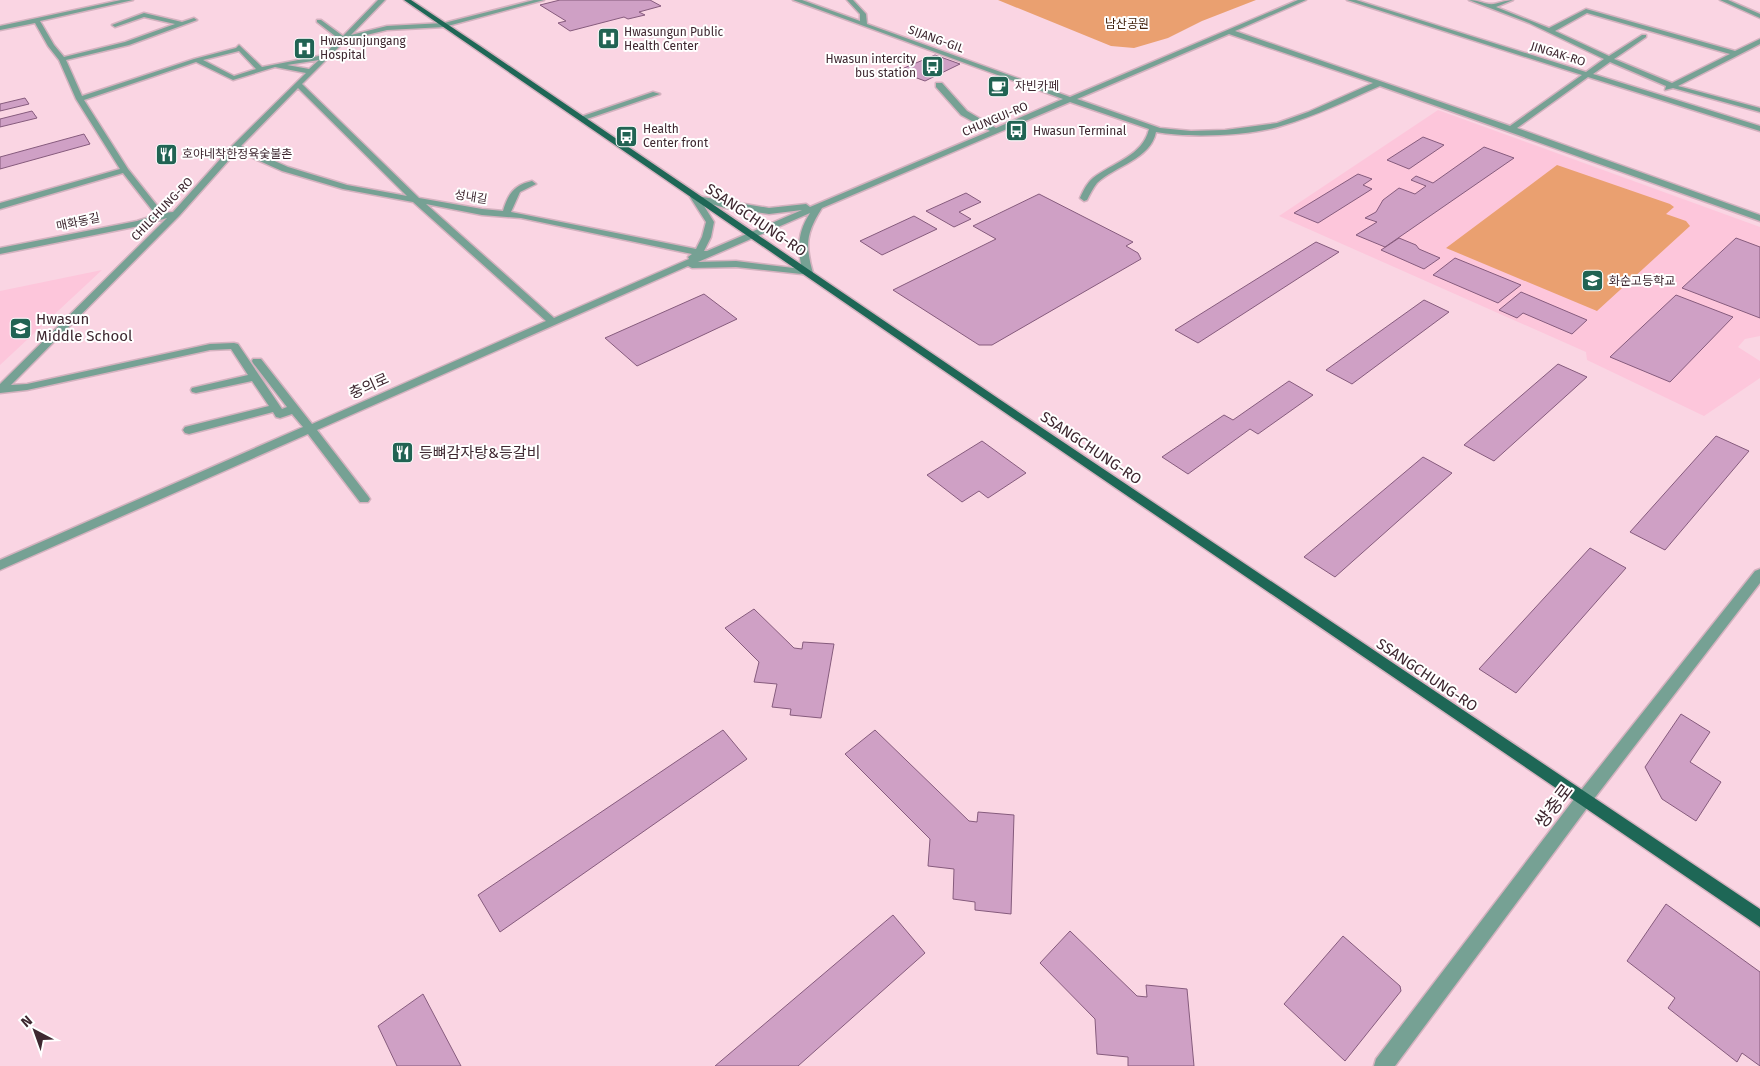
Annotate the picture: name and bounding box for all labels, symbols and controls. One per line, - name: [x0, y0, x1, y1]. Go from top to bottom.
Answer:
- park label: 남산공원: [1105, 17, 1149, 31]
- street label: SIJANG-GIL: [906, 22, 966, 56]
- place label: Hwasungun Public Health Center: [624, 25, 724, 53]
- hospital icon: Hwasungun Public Health Center: [596, 27, 620, 51]
- place label: Hwasunjungang Hospital: [320, 34, 407, 62]
- hospital icon: Hwasunjungang Hospital: [292, 36, 316, 60]
- street label: JINGAK-RO: [1529, 39, 1587, 69]
- place label: Hwasun intercity bus station: [825, 52, 916, 80]
- bus stop icon: Hwasun intercity bus station: [920, 54, 944, 78]
- cafe icon: 자빈카페: [987, 74, 1011, 98]
- place label: 자빈카페: [1015, 79, 1059, 93]
- street label: CHUNGUI-RO: [960, 99, 1030, 139]
- bus stop icon: Hwasun Terminal: [1005, 119, 1029, 143]
- place label: Health Center front: [643, 122, 709, 150]
- bus stop icon: Health Center front: [615, 124, 639, 148]
- place label: Hwasun Terminal: [1033, 124, 1127, 138]
- restaurant icon: 호야네착한정육숯불촌: [154, 142, 178, 166]
- place label: 호야네착한정육숯불촌: [182, 147, 292, 161]
- street label: CHILCHUNG-RO: [128, 174, 196, 244]
- street label: SSANGCHUNG-RO: [702, 180, 810, 260]
- street label: 성내길: [454, 187, 488, 207]
- street label: 매화동길: [55, 211, 101, 233]
- school or university icon: 화순고등학교: [1581, 269, 1605, 293]
- place label: 화순고등학교: [1609, 274, 1675, 288]
- place label: Hwasun Middle School: [36, 310, 133, 345]
- school or university icon: Hwasun Middle School: [8, 316, 32, 340]
- street label: 충의로: [346, 369, 392, 403]
- street label: SSANGCHUNG-RO: [1037, 408, 1145, 488]
- restaurant icon: 등뼈감자탕&등갈비: [391, 441, 415, 465]
- place label: 등뼈감자탕&등갈비: [419, 444, 540, 462]
- street label: SSANGCHUNG-RO: [1373, 635, 1481, 715]
- street label: 쌍충로: [1530, 780, 1578, 832]
- north arrow: [10, 1006, 60, 1056]
- text: N: [18, 1012, 36, 1031]

